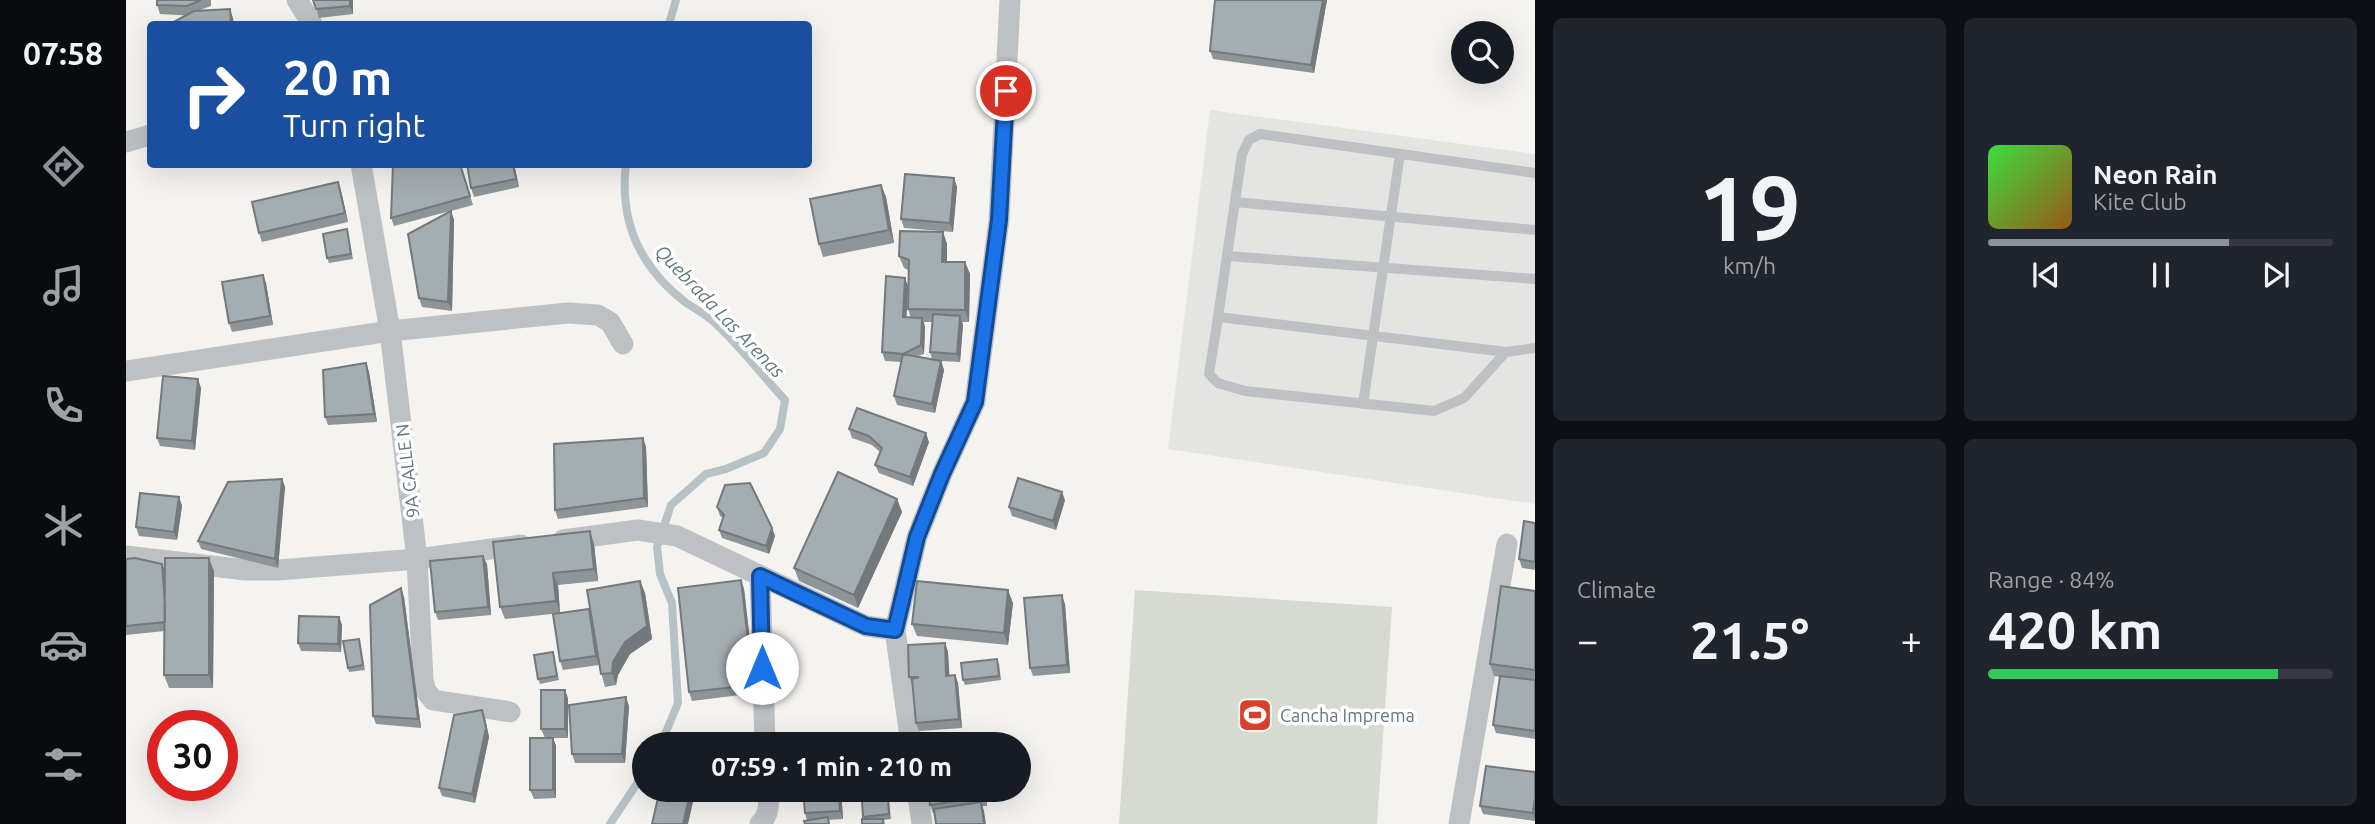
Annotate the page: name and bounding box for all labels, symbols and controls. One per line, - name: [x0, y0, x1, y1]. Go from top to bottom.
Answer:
- map controls: [1451, 21, 1514, 84]
- button: search: [1451, 21, 1514, 84]
- text: 07:58: [23, 35, 103, 71]
- icon: right: [168, 49, 259, 140]
- text: 20 m: [283, 49, 392, 104]
- pin: [976, 61, 1036, 121]
- icon: arrive: [987, 72, 1025, 110]
- text: Turn right: [283, 107, 425, 143]
- icon: directions: [39, 142, 88, 191]
- text: 19: [1698, 156, 1801, 258]
- text: Neon Rain: [2093, 160, 2218, 189]
- text: Kite Club: [2093, 189, 2187, 214]
- water label: Quebrada Las Arenas: [651, 240, 789, 382]
- text: km/h: [1723, 253, 1776, 278]
- icon: previous: [2027, 256, 2065, 294]
- icon: pause: [2142, 256, 2180, 294]
- icon: next: [2257, 256, 2295, 294]
- icon: music: [39, 261, 88, 310]
- icon: phone: [39, 381, 88, 430]
- street label: 9A CALLE N: [391, 423, 423, 519]
- icon: climate: [39, 501, 88, 550]
- text: Range · 84%: [1988, 567, 2115, 592]
- text: Climate: [1577, 577, 1656, 602]
- text: 420 km: [1988, 601, 2162, 659]
- text: 21.5°: [1690, 611, 1809, 669]
- text: −: [1577, 619, 1598, 661]
- text: +: [1901, 619, 1922, 661]
- icon: car: [39, 620, 88, 669]
- position arrow: [725, 631, 799, 705]
- sports icon: Cancha Imprema: [1236, 696, 1274, 734]
- place label: Cancha Imprema: [1280, 705, 1415, 725]
- speed limit sign: 30: [147, 710, 238, 801]
- icon: filters: [39, 740, 88, 789]
- text: 07:59 · 1 min · 210 m: [711, 752, 952, 781]

